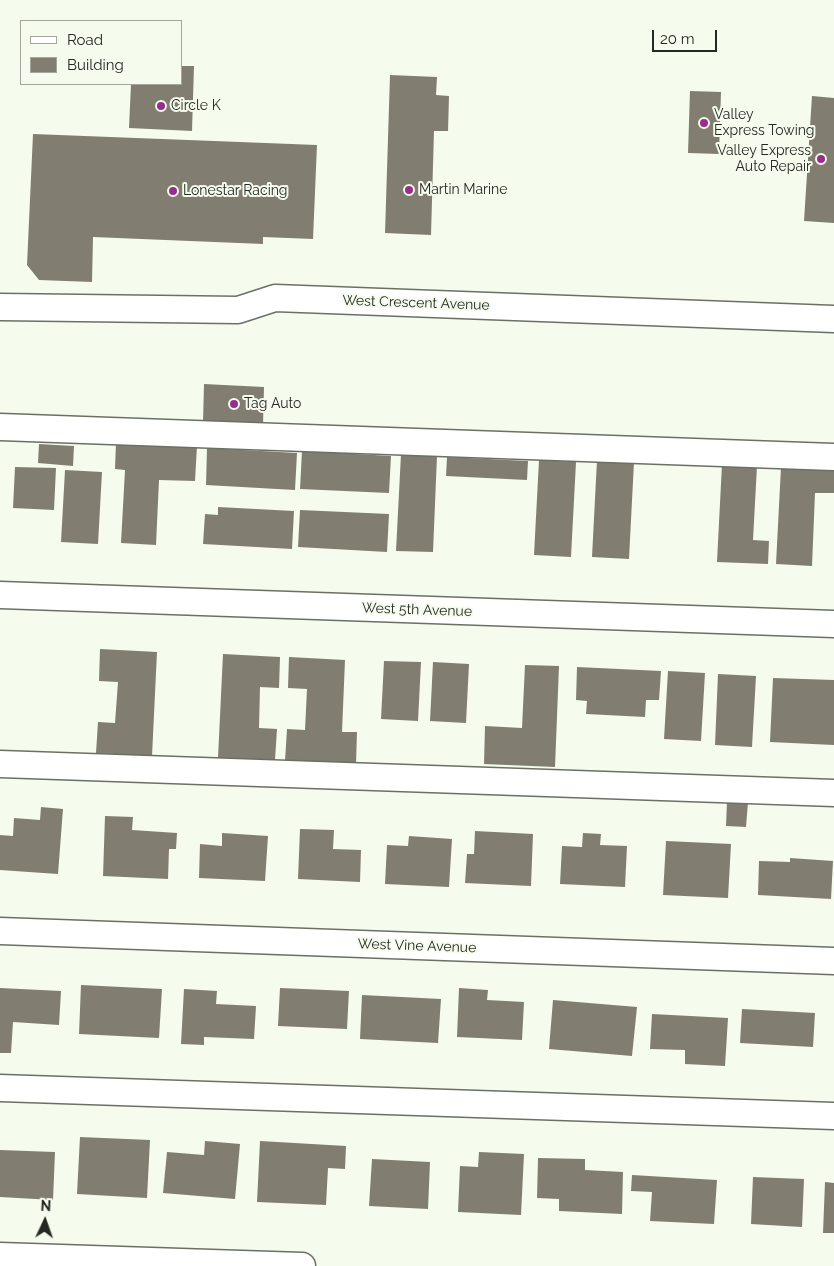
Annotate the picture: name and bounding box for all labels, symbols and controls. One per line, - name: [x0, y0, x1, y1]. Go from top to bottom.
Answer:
- legend: [20, 20, 182, 85]
- scale bar: [654, 20, 719, 52]
- text: 20 m: [660, 30, 695, 48]
- text: Road: [67, 31, 103, 49]
- text: Building: [67, 56, 124, 74]
- place label: Circle K: [171, 98, 221, 114]
- marker: Circle K: [155, 100, 167, 112]
- place label: Valley Express Towing: [714, 107, 815, 140]
- marker: Valley Express Towing: [698, 117, 710, 129]
- place label: Valley Express Auto Repair: [717, 143, 811, 176]
- marker: Valley Express Auto Repair: [815, 153, 827, 165]
- place label: Martin Marine: [419, 182, 507, 198]
- place label: Lonestar Racing: [183, 183, 287, 199]
- marker: Martin Marine: [403, 184, 415, 196]
- marker: Lonestar Racing: [167, 185, 179, 197]
- street label: West Crescent Avenue: [342, 292, 490, 314]
- place label: Tag Auto: [244, 396, 301, 412]
- marker: Tag Auto: [228, 398, 240, 410]
- street label: West 5th Avenue: [362, 600, 472, 620]
- street label: West Vine Avenue: [357, 936, 477, 956]
- north arrow: [20, 1196, 70, 1246]
- text: N: [40, 1198, 52, 1214]

